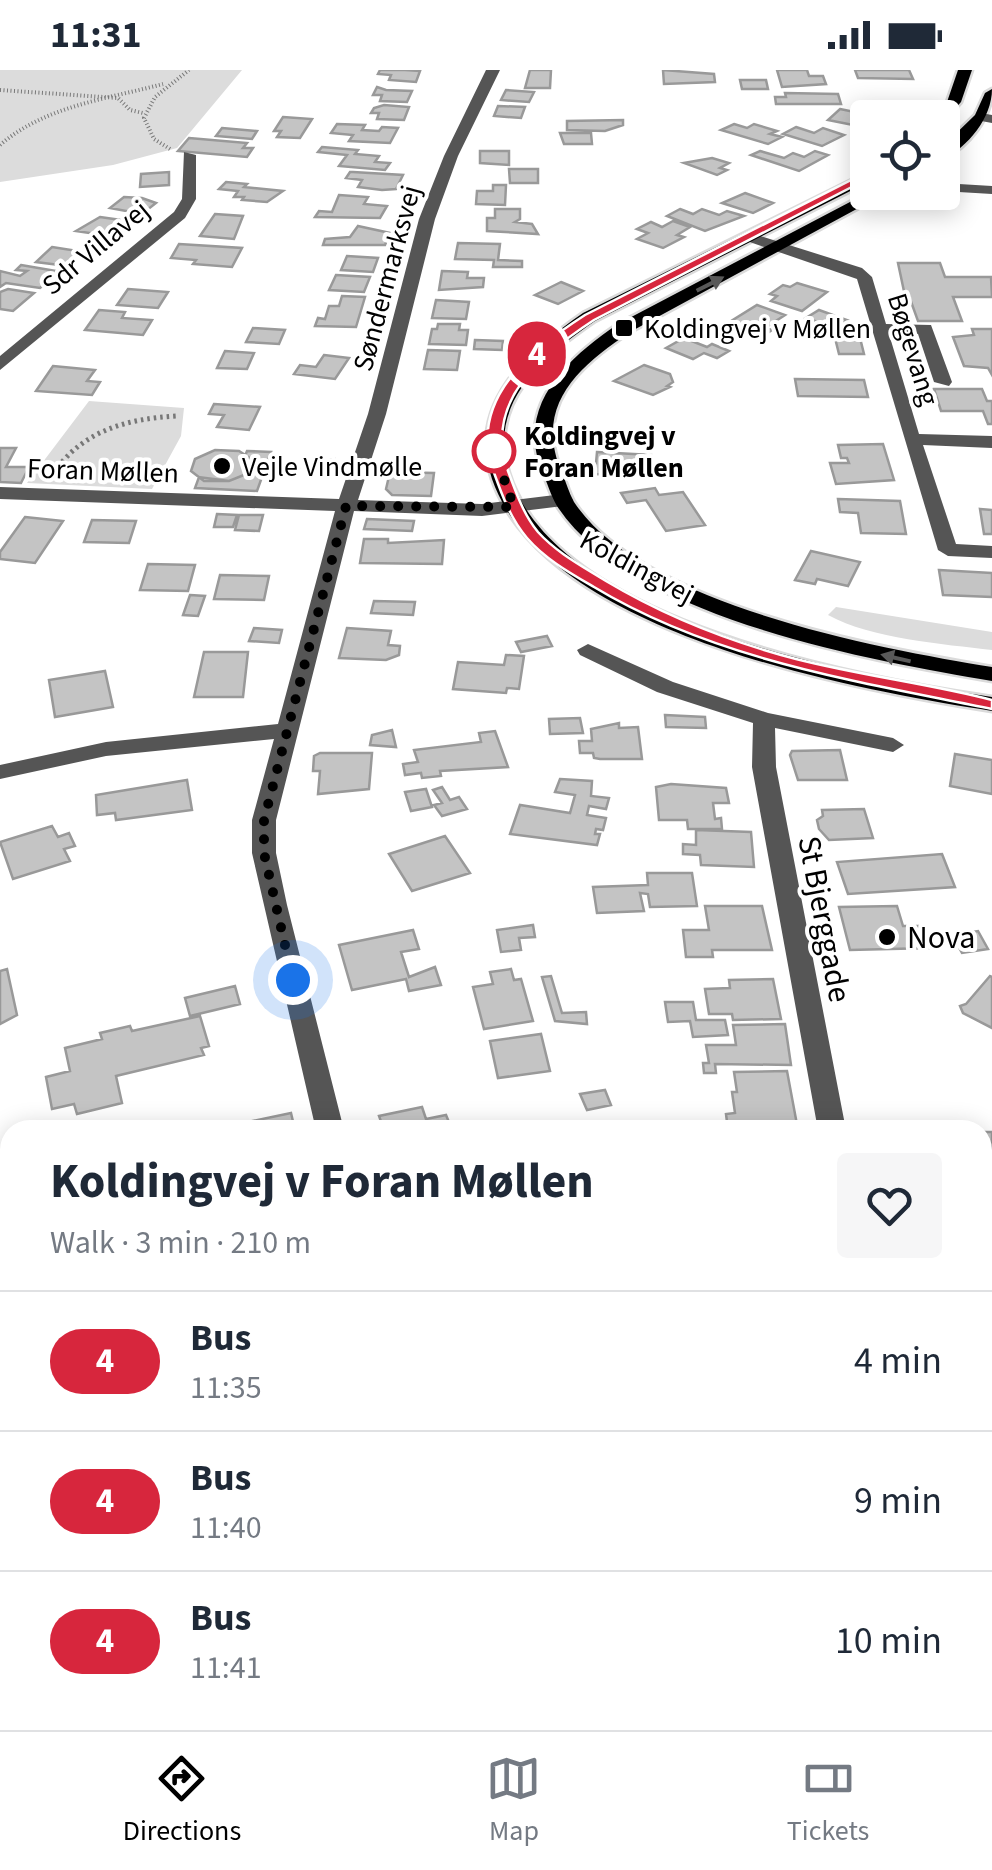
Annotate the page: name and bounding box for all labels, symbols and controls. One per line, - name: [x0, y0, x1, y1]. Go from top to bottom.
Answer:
- text: 11:31: [50, 8, 142, 62]
- map controls: [850, 100, 960, 210]
- button: locate: [850, 100, 960, 210]
- street label: Søndermarksvej: [343, 181, 431, 376]
- street label: Sdr Villavej: [33, 191, 158, 305]
- one-way arrow: [695, 276, 724, 293]
- street label: Bøgevang: [877, 288, 949, 410]
- place label: Koldingvej v Møllen: [644, 309, 871, 349]
- marker: Koldingvej v Møllen: [613, 317, 635, 339]
- line badge: 4: [504, 322, 570, 386]
- text: 4: [528, 329, 546, 379]
- place label: Koldingvej v Foran Møllen: [524, 416, 684, 488]
- marker: Koldingvej v Foran Møllen: [473, 430, 515, 472]
- place label: Vejle Vindmølle: [242, 447, 422, 487]
- street label: Foran Møllen: [26, 448, 179, 494]
- marker: Vejle Vindmølle: [211, 455, 233, 477]
- street label: Koldingvej: [572, 520, 701, 614]
- one-way arrow: [880, 650, 911, 665]
- street label: St Bjerggade: [785, 832, 863, 1006]
- place label: Nova: [907, 915, 975, 961]
- marker: Nova: [876, 926, 898, 948]
- your location: [268, 955, 318, 1005]
- text: Koldingvej v Foran Møllen: [50, 1148, 594, 1216]
- button: heart: [837, 1153, 942, 1258]
- text: Walk · 3 min · 210 m: [50, 1220, 311, 1266]
- text: Bus: [190, 1311, 251, 1365]
- text: 4 min: [854, 1334, 942, 1388]
- text: 4: [96, 1336, 114, 1386]
- text: 11:35: [190, 1365, 262, 1411]
- text: Bus: [190, 1451, 251, 1505]
- text: 9 min: [854, 1474, 942, 1528]
- text: 4: [96, 1476, 114, 1526]
- text: 11:40: [190, 1505, 262, 1551]
- text: Bus: [190, 1591, 251, 1645]
- text: 10 min: [835, 1614, 942, 1668]
- text: 4: [96, 1616, 114, 1666]
- text: 11:41: [190, 1645, 262, 1691]
- tab: Directions: [123, 1751, 241, 1851]
- tab: Map: [486, 1751, 541, 1851]
- tab: Tickets: [787, 1751, 869, 1851]

